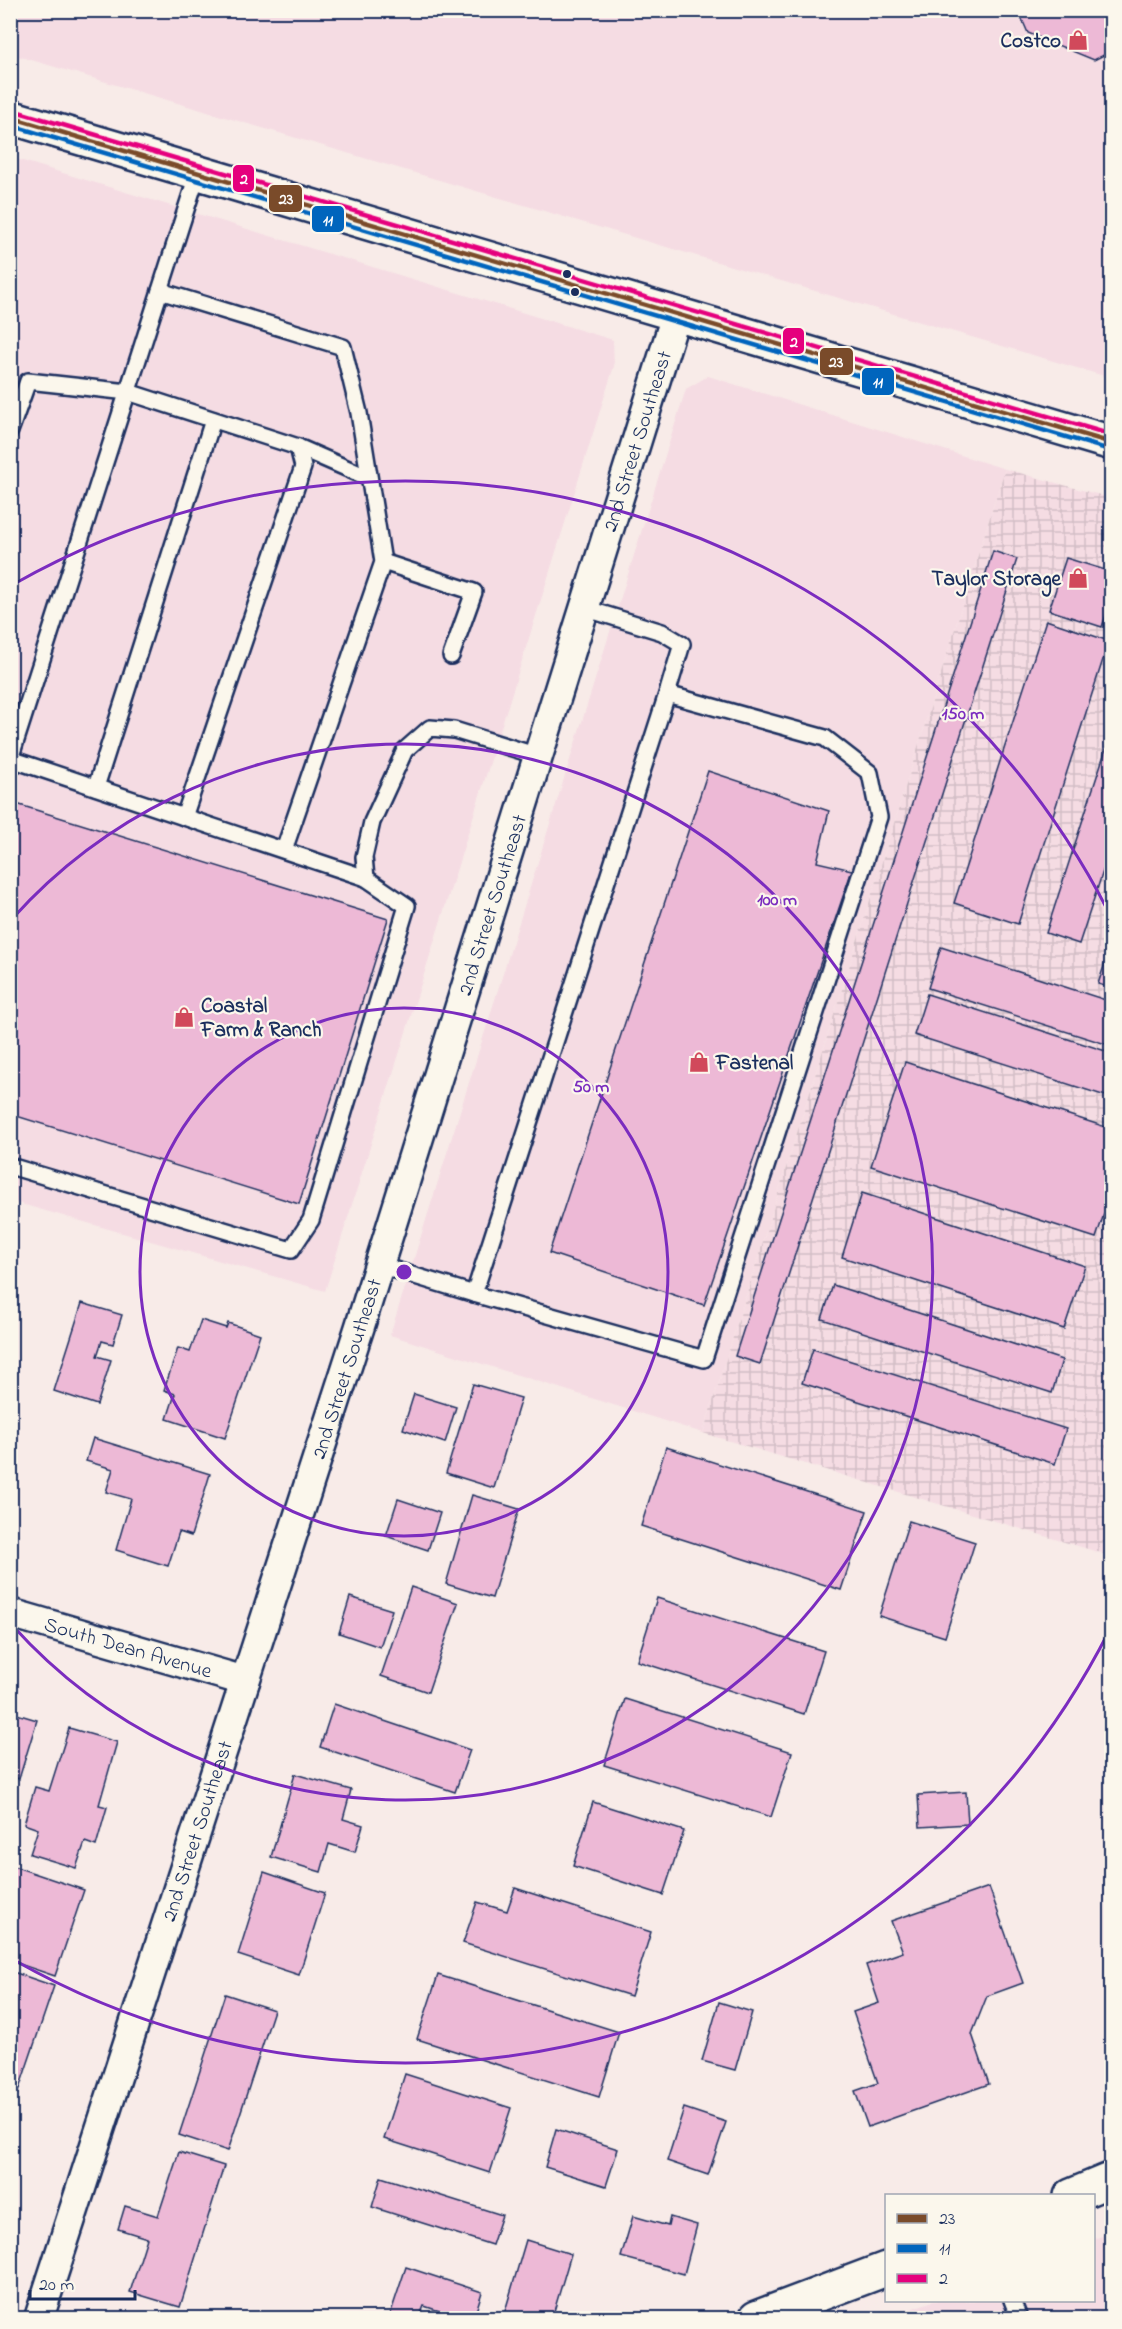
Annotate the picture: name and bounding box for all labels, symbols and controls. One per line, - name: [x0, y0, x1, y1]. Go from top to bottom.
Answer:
- place label: Costco: [1001, 27, 1061, 57]
- shop icon: Costco: [1066, 28, 1090, 52]
- line badge: 2: [232, 164, 255, 193]
- text: 2: [239, 168, 248, 192]
- line badge: 23: [268, 184, 303, 213]
- text: 23: [278, 188, 294, 212]
- line badge: 11: [311, 205, 345, 233]
- text: 11: [323, 209, 334, 233]
- unlabelled marker: [561, 268, 573, 280]
- unlabelled marker: [569, 286, 581, 298]
- line badge: 2: [782, 327, 805, 355]
- text: 2: [789, 331, 798, 355]
- street label: 2nd Street Southeast: [596, 347, 681, 536]
- line badge: 23: [819, 347, 854, 376]
- text: 23: [828, 351, 844, 375]
- line badge: 11: [861, 367, 895, 396]
- text: 11: [873, 371, 884, 395]
- place label: Taylor Storage: [932, 565, 1062, 597]
- shop icon: Taylor Storage: [1066, 566, 1090, 590]
- text: 150 m: [942, 702, 984, 728]
- street label: 2nd Street Southeast: [451, 811, 536, 1000]
- text: 100 m: [757, 888, 797, 914]
- place label: Coastal Farm & Ranch: [200, 992, 321, 1046]
- shop icon: Coastal Farm & Ranch: [172, 1005, 196, 1029]
- place label: Fastenal: [715, 1049, 794, 1079]
- shop icon: Fastenal: [687, 1050, 711, 1074]
- text: 50 m: [573, 1075, 609, 1101]
- centre of rings: [394, 1262, 414, 1282]
- street label: 2nd Street Southeast: [305, 1275, 391, 1463]
- street label: South Dean Avenue: [40, 1611, 216, 1688]
- street label: 2nd Street Southeast: [155, 1737, 242, 1926]
- legend: [885, 2194, 1095, 2302]
- text: 23: [939, 2207, 955, 2233]
- text: 11: [939, 2237, 951, 2263]
- scale bar: [30, 2263, 135, 2301]
- text: 2: [939, 2267, 948, 2293]
- text: 20 m: [39, 2273, 74, 2299]

